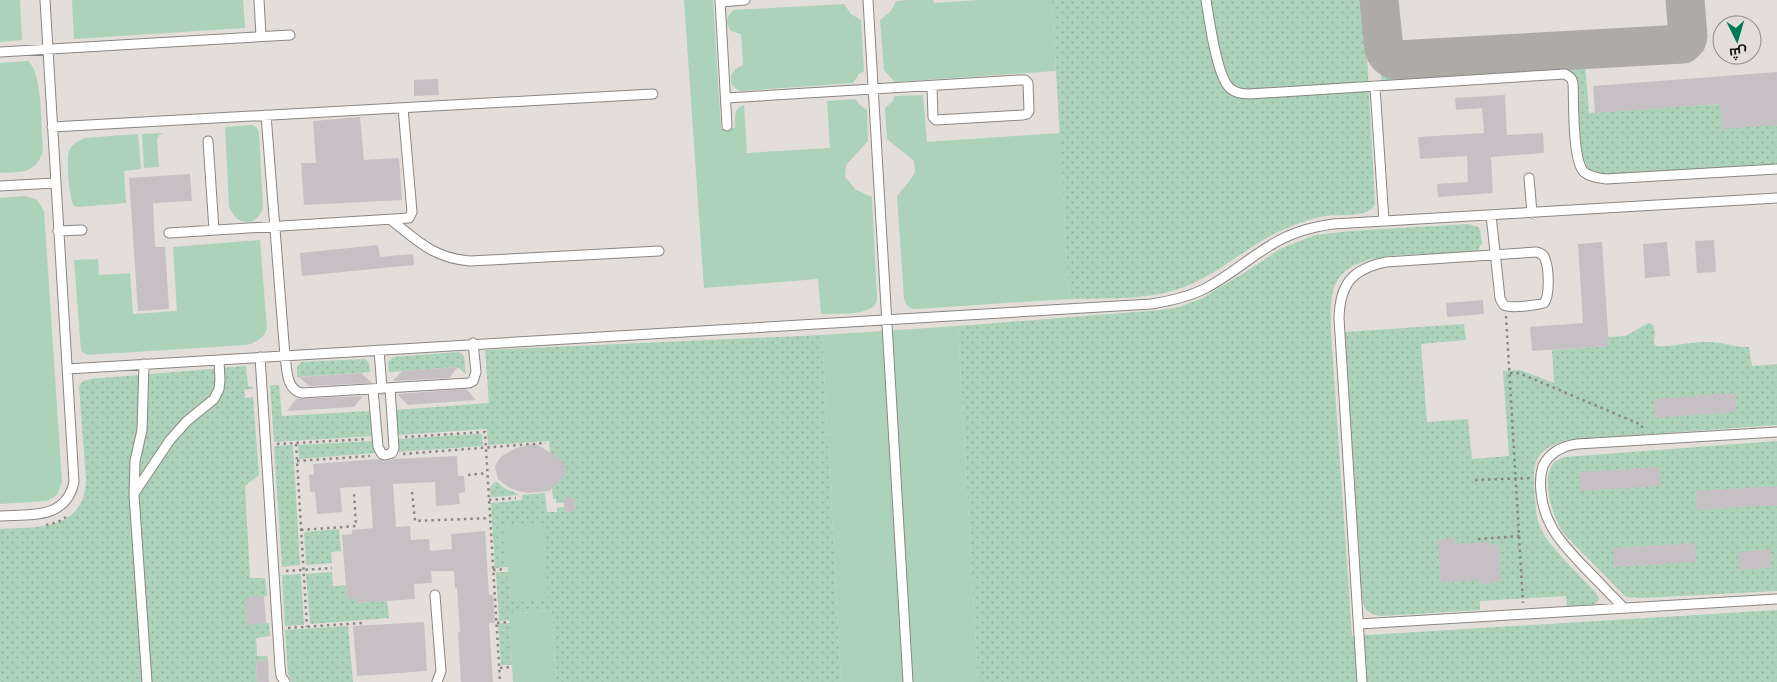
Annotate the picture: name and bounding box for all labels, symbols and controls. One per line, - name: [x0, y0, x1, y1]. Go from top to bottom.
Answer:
- north arrow: [1712, 15, 1762, 65]
- text: ش: [1728, 43, 1748, 63]

